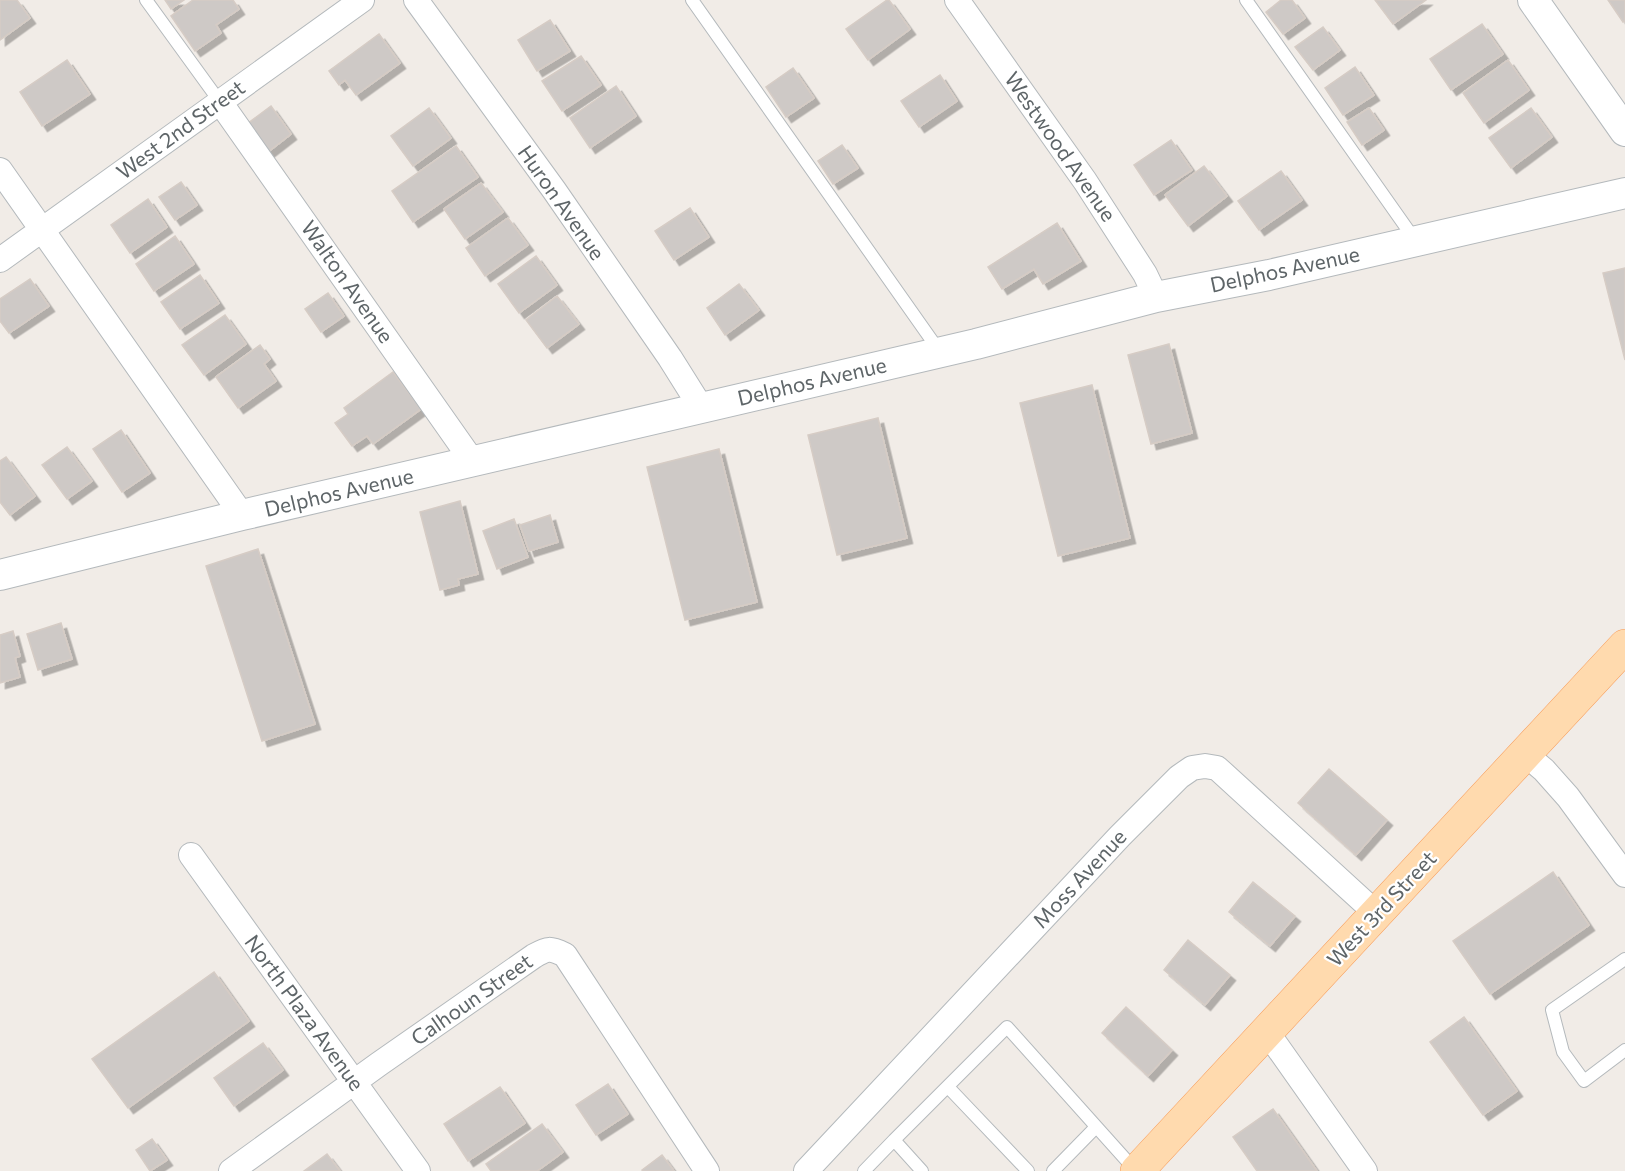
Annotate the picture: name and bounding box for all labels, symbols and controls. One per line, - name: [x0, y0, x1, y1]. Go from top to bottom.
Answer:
- street label: Westwood Avenue: [1000, 67, 1122, 226]
- street label: West 2nd Street: [111, 74, 249, 184]
- street label: Huron Avenue: [514, 140, 611, 264]
- street label: Walton Avenue: [297, 215, 400, 347]
- street label: Delphos Avenue: [1208, 240, 1362, 297]
- street label: Delphos Avenue: [735, 351, 889, 410]
- street label: Delphos Avenue: [262, 462, 416, 521]
- street label: Moss Avenue: [1027, 824, 1131, 932]
- street label: West 3rd Street: [1321, 845, 1441, 971]
- street label: North Plaza Avenue: [240, 929, 370, 1095]
- street label: Calhoun Street: [406, 948, 537, 1050]

